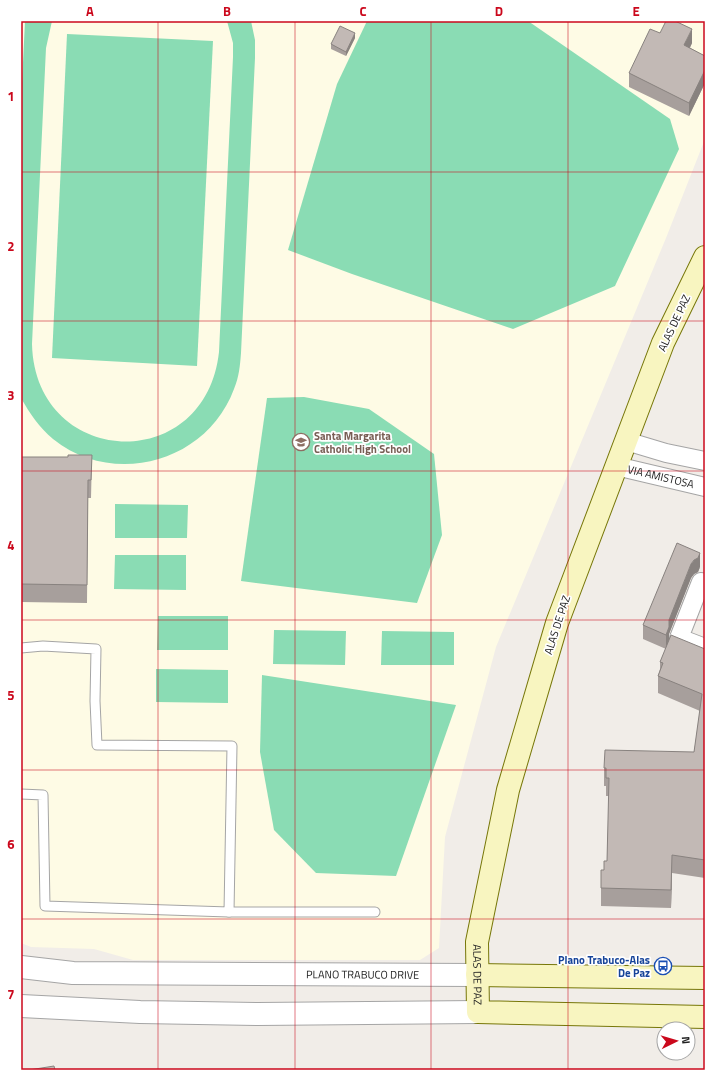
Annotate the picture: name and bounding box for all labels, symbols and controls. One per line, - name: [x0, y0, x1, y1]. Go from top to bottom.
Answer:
- text: A: [86, 1, 94, 21]
- text: B: [223, 1, 231, 21]
- text: C: [359, 1, 367, 21]
- text: D: [495, 1, 503, 21]
- text: E: [632, 1, 640, 21]
- text: 1: [7, 86, 15, 106]
- text: 2: [7, 236, 15, 256]
- street label: ALAS DE PAZ: [654, 292, 694, 354]
- text: 3: [7, 385, 15, 405]
- place label: Santa Margarita Catholic High School: [314, 428, 411, 457]
- school or university icon: Santa Margarita Catholic High School: [291, 432, 311, 452]
- street label: VIA AMISTOSA: [626, 461, 696, 492]
- text: 4: [7, 535, 15, 555]
- street label: ALAS DE PAZ: [540, 593, 574, 656]
- text: 5: [7, 685, 15, 705]
- text: 6: [7, 834, 15, 854]
- street label: ALAS DE PAZ: [469, 944, 486, 1005]
- place label: Plano Trabuco-Alas De Paz: [558, 952, 650, 981]
- bus stop icon: Plano Trabuco-Alas De Paz: [653, 956, 673, 976]
- street label: PLANO TRABUCO DRIVE: [306, 966, 419, 983]
- text: 7: [7, 984, 15, 1004]
- north arrow: [656, 1021, 696, 1061]
- text: N: [678, 1036, 694, 1045]

